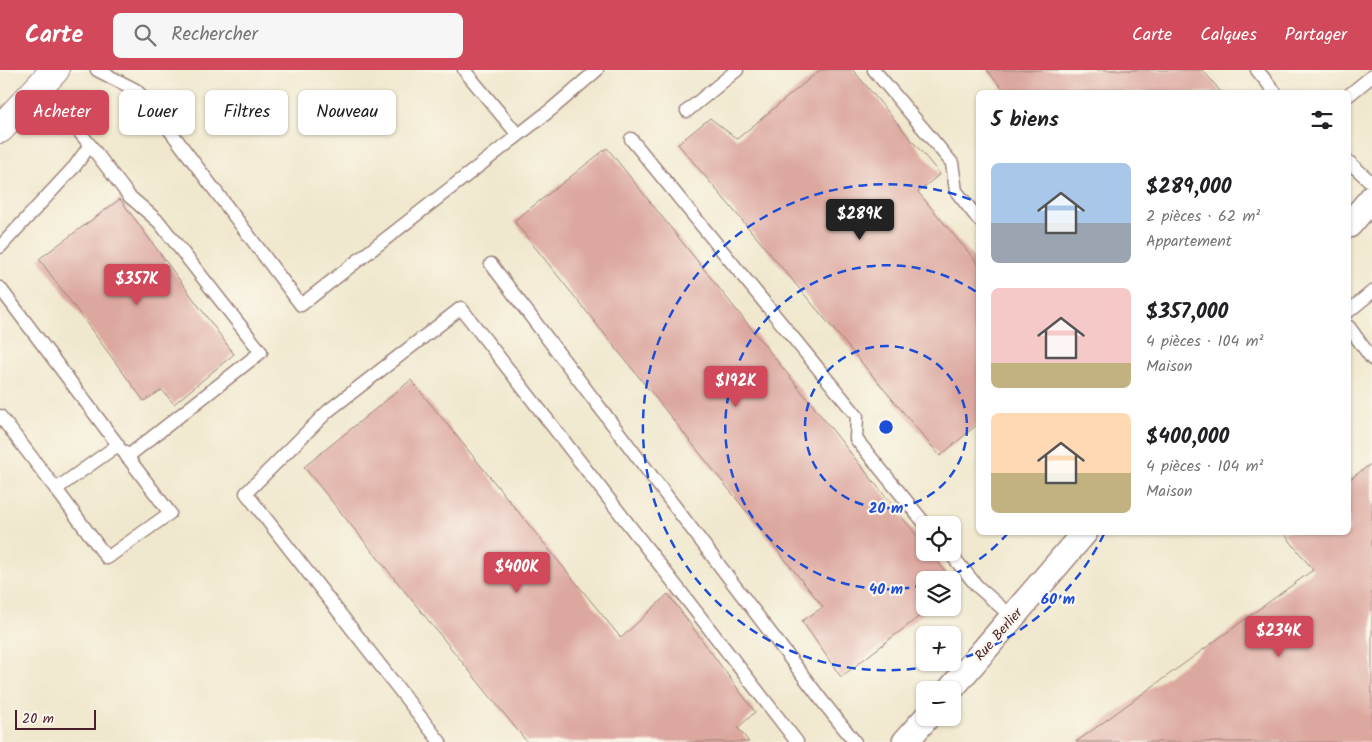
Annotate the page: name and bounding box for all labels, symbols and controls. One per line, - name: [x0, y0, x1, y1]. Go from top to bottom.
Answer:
- search box: [113, 13, 463, 58]
- text: Carte: [25, 16, 83, 55]
- text: Rechercher: [171, 20, 258, 50]
- icon: search: [131, 21, 159, 49]
- text: Carte: [1132, 21, 1172, 50]
- text: Calques: [1200, 21, 1257, 50]
- text: Partager: [1285, 21, 1347, 50]
- chip: Acheter: [15, 90, 109, 135]
- chip: Louer: [119, 90, 195, 135]
- chip: Filtres: [205, 90, 288, 135]
- chip: Nouveau: [298, 90, 396, 135]
- text: 5 biens: [991, 104, 1059, 137]
- icon: filters: [1308, 106, 1336, 134]
- text: $289,000: [1146, 171, 1232, 204]
- icon: home: [1031, 183, 1091, 243]
- pin: $289K: [825, 198, 895, 241]
- text: $289K: [837, 202, 883, 227]
- text: 2 pièces · 62 m²: [1146, 204, 1260, 229]
- text: Appartement: [1146, 229, 1232, 254]
- pin: $357K: [102, 264, 172, 306]
- text: $357K: [115, 267, 159, 292]
- text: $357,000: [1146, 296, 1228, 329]
- icon: home: [1031, 308, 1091, 368]
- text: 4 pièces · 104 m²: [1146, 329, 1263, 354]
- text: Maison: [1146, 354, 1193, 379]
- pin: $192K: [701, 366, 771, 408]
- text: $192K: [715, 369, 757, 394]
- centre of rings: [877, 418, 895, 436]
- text: $400,000: [1146, 421, 1229, 454]
- icon: home: [1031, 433, 1091, 493]
- text: 4 pièces · 104 m²: [1146, 454, 1263, 479]
- text: Maison: [1146, 479, 1193, 504]
- text: 20 m: [869, 497, 903, 521]
- map controls: [916, 516, 961, 726]
- button: locate: [916, 516, 961, 561]
- pin: $400K: [482, 552, 552, 594]
- text: $400K: [495, 555, 539, 580]
- button: layers: [916, 571, 961, 616]
- text: 40 m: [869, 578, 903, 602]
- text: 60 m: [1041, 588, 1075, 612]
- street label: Rue Berlier: [969, 602, 1029, 666]
- pin: $234K: [1244, 616, 1314, 658]
- text: $234K: [1256, 619, 1302, 644]
- button: +: [916, 626, 961, 671]
- button: −: [916, 681, 961, 726]
- scale bar: [15, 707, 96, 730]
- text: 20 m: [22, 708, 54, 730]

